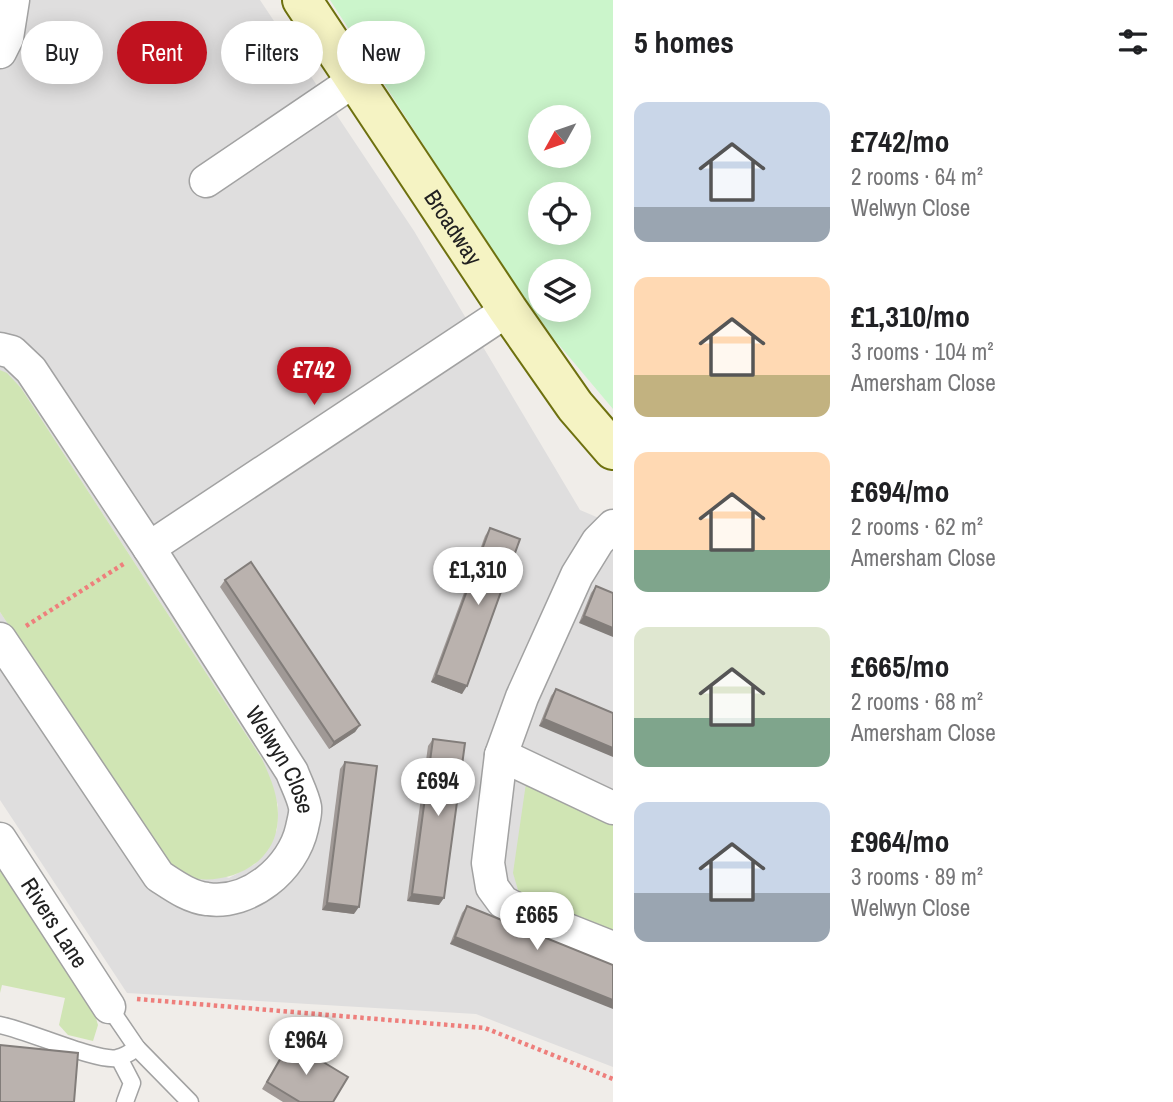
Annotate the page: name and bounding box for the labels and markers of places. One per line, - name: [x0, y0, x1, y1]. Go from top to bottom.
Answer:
- pin: £742: [273, 348, 355, 407]
- pin: £1,310: [421, 548, 535, 607]
- pin: £694: [397, 758, 479, 818]
- pin: £665: [496, 892, 578, 952]
- pin: £964: [265, 1018, 347, 1077]

